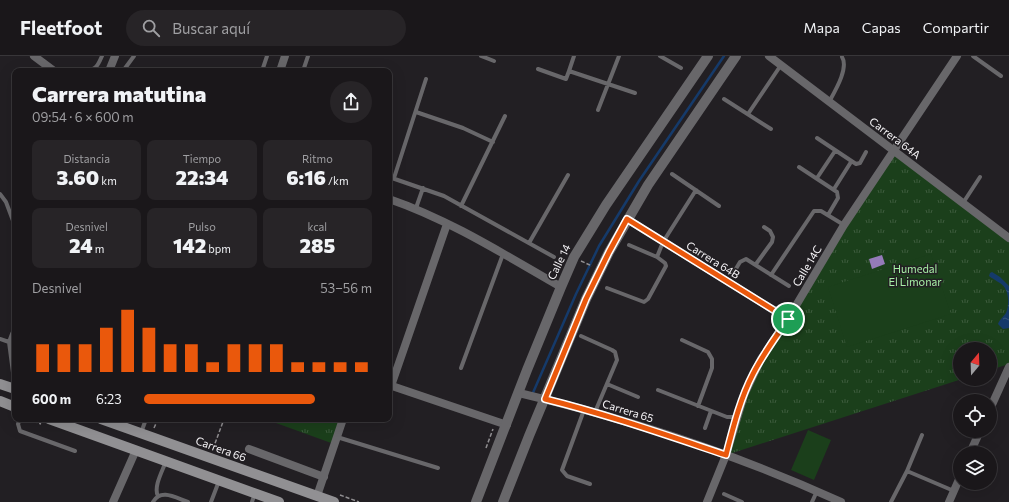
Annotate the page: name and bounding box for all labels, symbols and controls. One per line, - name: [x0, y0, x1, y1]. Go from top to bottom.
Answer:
- search box: [126, 10, 406, 46]
- text: Fleetfoot: [20, 16, 102, 39]
- icon: search: [140, 17, 162, 39]
- text: Buscar aquí: [172, 19, 250, 37]
- text: Mapa: [804, 19, 840, 36]
- text: Capas: [862, 19, 901, 36]
- text: Compartir: [923, 19, 989, 36]
- text: Carrera matutina: [32, 80, 206, 107]
- button: share: [330, 81, 372, 123]
- text: 09:54 · 6 × 600 m: [32, 109, 134, 125]
- street label: Carrera 64A: [867, 114, 924, 161]
- text: Distancia: [63, 152, 110, 165]
- text: Tiempo: [183, 152, 221, 165]
- text: Ritmo: [302, 152, 333, 165]
- text: 3.60: [56, 165, 99, 189]
- text: 22:34: [176, 165, 228, 189]
- text: 6:16: [286, 165, 326, 189]
- text: km: [99, 174, 117, 187]
- text: /km: [326, 174, 349, 187]
- text: Desnivel: [66, 220, 108, 233]
- text: Pulso: [188, 220, 216, 233]
- text: kcal: [307, 220, 327, 233]
- text: 24: [69, 233, 93, 257]
- text: 142: [173, 233, 206, 257]
- text: 285: [300, 233, 335, 257]
- street label: Carrera 64B: [684, 238, 742, 281]
- street label: Calle 14: [544, 241, 573, 282]
- text: m: [93, 242, 104, 255]
- text: bpm: [206, 242, 231, 255]
- street label: Calle 14C: [789, 243, 824, 289]
- park label: Humedal El Limonar: [888, 262, 942, 288]
- text: Desnivel: [32, 280, 82, 296]
- text: 53–56 m: [320, 280, 372, 296]
- pin: [771, 302, 805, 336]
- icon: arrive: [777, 308, 799, 330]
- north arrow: [953, 342, 997, 386]
- map controls: [953, 342, 997, 490]
- text: 600 m: [32, 391, 71, 407]
- text: 6:23: [96, 391, 122, 407]
- button: locate: [953, 394, 997, 438]
- street label: Carrera 65: [601, 397, 655, 424]
- street label: Carrera 66: [194, 433, 249, 464]
- button: layers: [953, 446, 997, 490]

